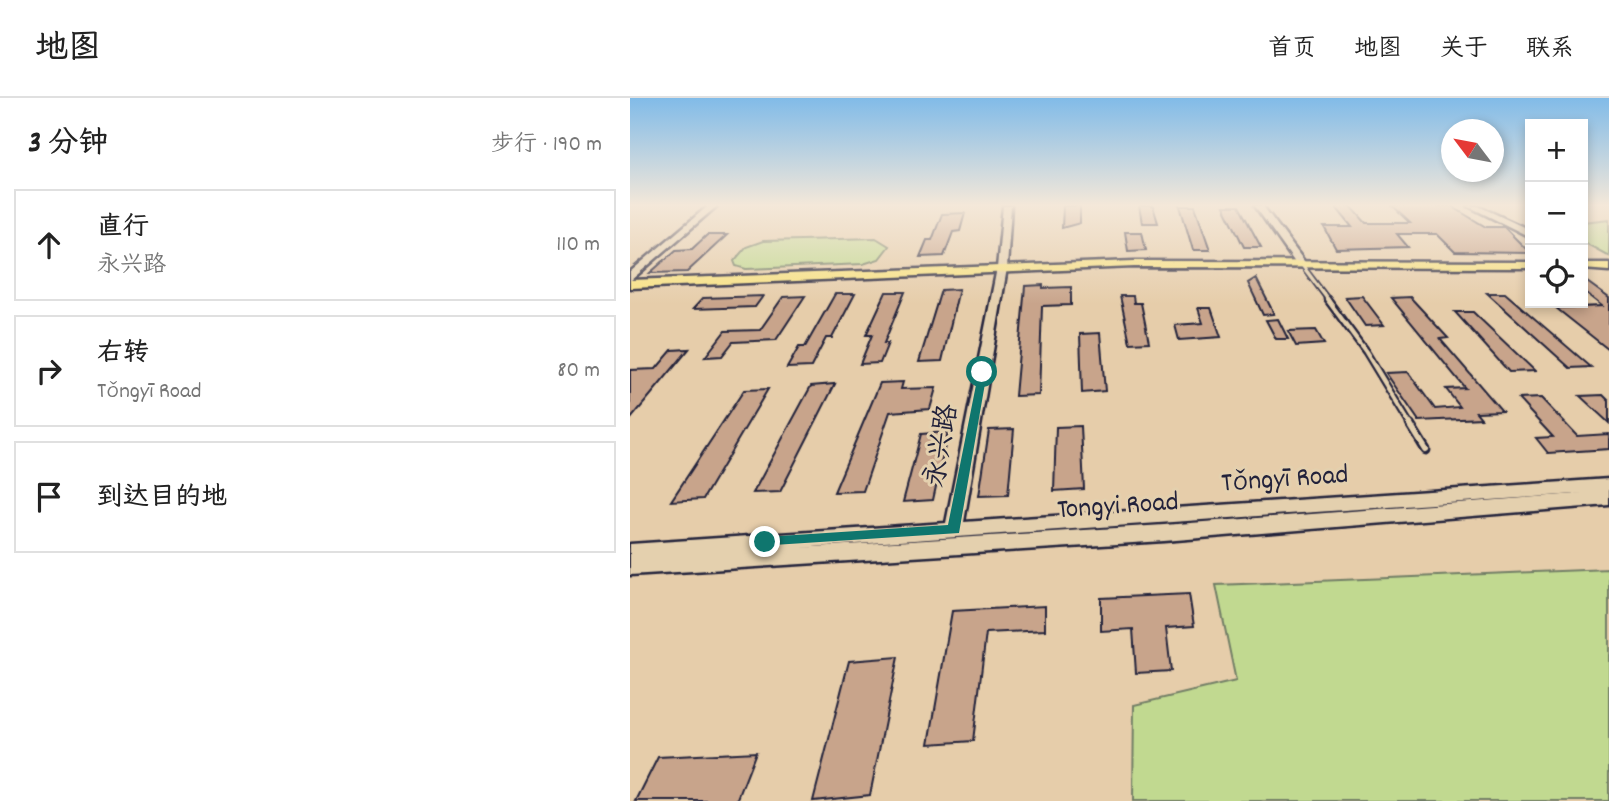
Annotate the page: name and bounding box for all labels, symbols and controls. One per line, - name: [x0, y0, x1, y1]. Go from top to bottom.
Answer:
- text: 地图: [35, 27, 101, 74]
- text: 首页: [1268, 33, 1316, 67]
- text: 地图: [1354, 33, 1402, 67]
- text: 关于: [1440, 33, 1488, 67]
- text: 联系: [1526, 33, 1574, 67]
- north arrow: [1441, 119, 1504, 182]
- map controls: [1525, 119, 1588, 308]
- button: +: [1525, 119, 1588, 182]
- text: 3 分钟: [28, 124, 108, 167]
- text: 步行 · 190 m: [491, 129, 602, 162]
- button: −: [1525, 182, 1588, 245]
- text: 直行: [97, 210, 149, 247]
- icon: ahead: [30, 226, 68, 264]
- text: 110 m: [556, 229, 600, 262]
- button: locate: [1525, 245, 1588, 308]
- text: 永兴路: [97, 250, 166, 283]
- text: 右转: [97, 336, 149, 373]
- icon: right: [30, 352, 68, 390]
- text: 80 m: [557, 355, 600, 388]
- route start: [966, 356, 997, 387]
- text: Tǒngyī Road: [97, 376, 202, 409]
- street label: 永兴路: [917, 401, 971, 491]
- street label: Tǒngyī Road: [1220, 457, 1350, 505]
- icon: arrive: [30, 478, 68, 516]
- text: 到达目的地: [97, 480, 227, 517]
- street label: Tongyi Road: [1056, 484, 1180, 532]
- route end: [749, 526, 780, 557]

